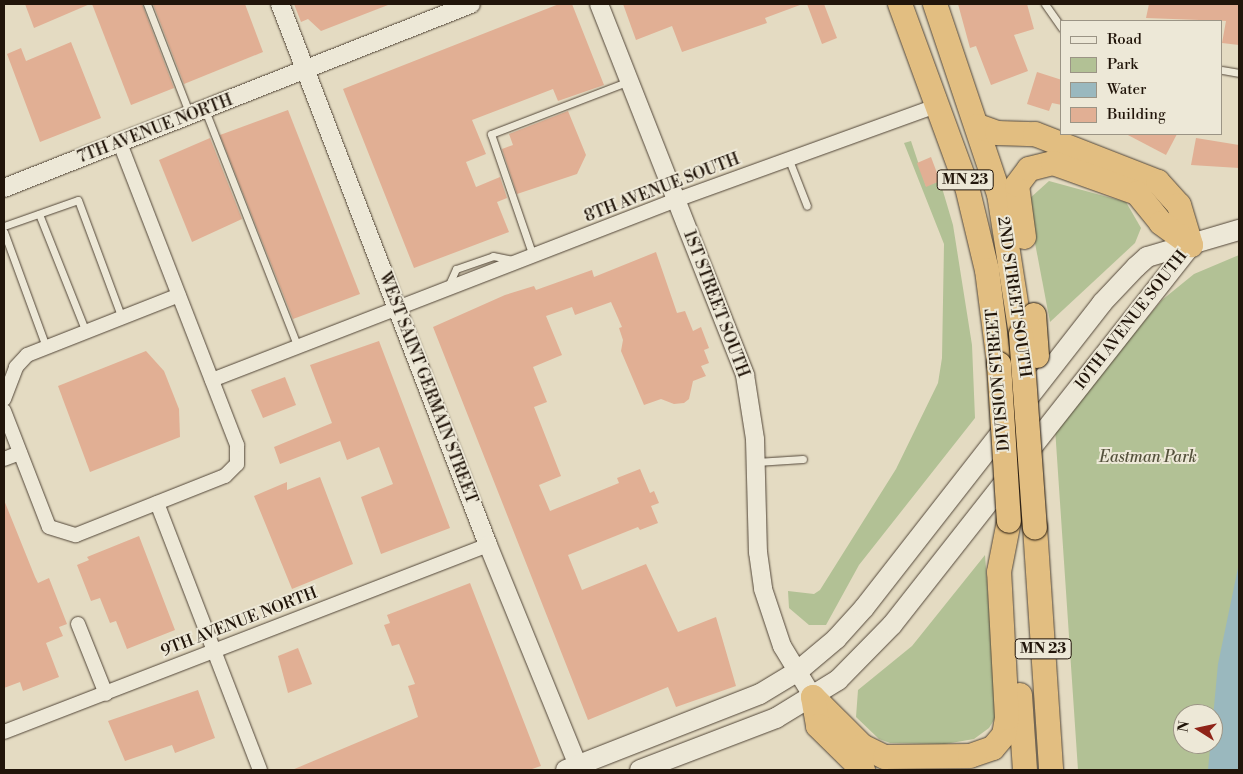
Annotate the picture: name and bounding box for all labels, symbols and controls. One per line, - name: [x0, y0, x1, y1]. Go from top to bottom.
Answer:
- legend: [1060, 20, 1223, 135]
- text: Road: [1107, 30, 1142, 49]
- text: Park: [1107, 55, 1138, 74]
- text: Water: [1107, 80, 1146, 99]
- street label: 7TH AVENUE NORTH: [75, 91, 235, 167]
- text: Building: [1107, 105, 1166, 124]
- street label: 8TH AVENUE SOUTH: [582, 150, 742, 226]
- road number: MN 23: [936, 168, 994, 192]
- street label: 2ND STREET SOUTH: [993, 215, 1035, 379]
- street label: 1ST STREET SOUTH: [679, 228, 753, 380]
- street label: 10TH AVENUE SOUTH: [1071, 246, 1191, 394]
- street label: WEST SAINT GERMAIN STREET: [375, 269, 481, 507]
- street label: DIVISION STREET: [982, 308, 1014, 452]
- park label: Eastman Park: [1099, 447, 1197, 467]
- street label: 9TH AVENUE NORTH: [158, 583, 320, 661]
- road number: MN 23: [1014, 636, 1072, 662]
- north arrow: [1173, 704, 1223, 754]
- text: N: [1174, 720, 1194, 734]

